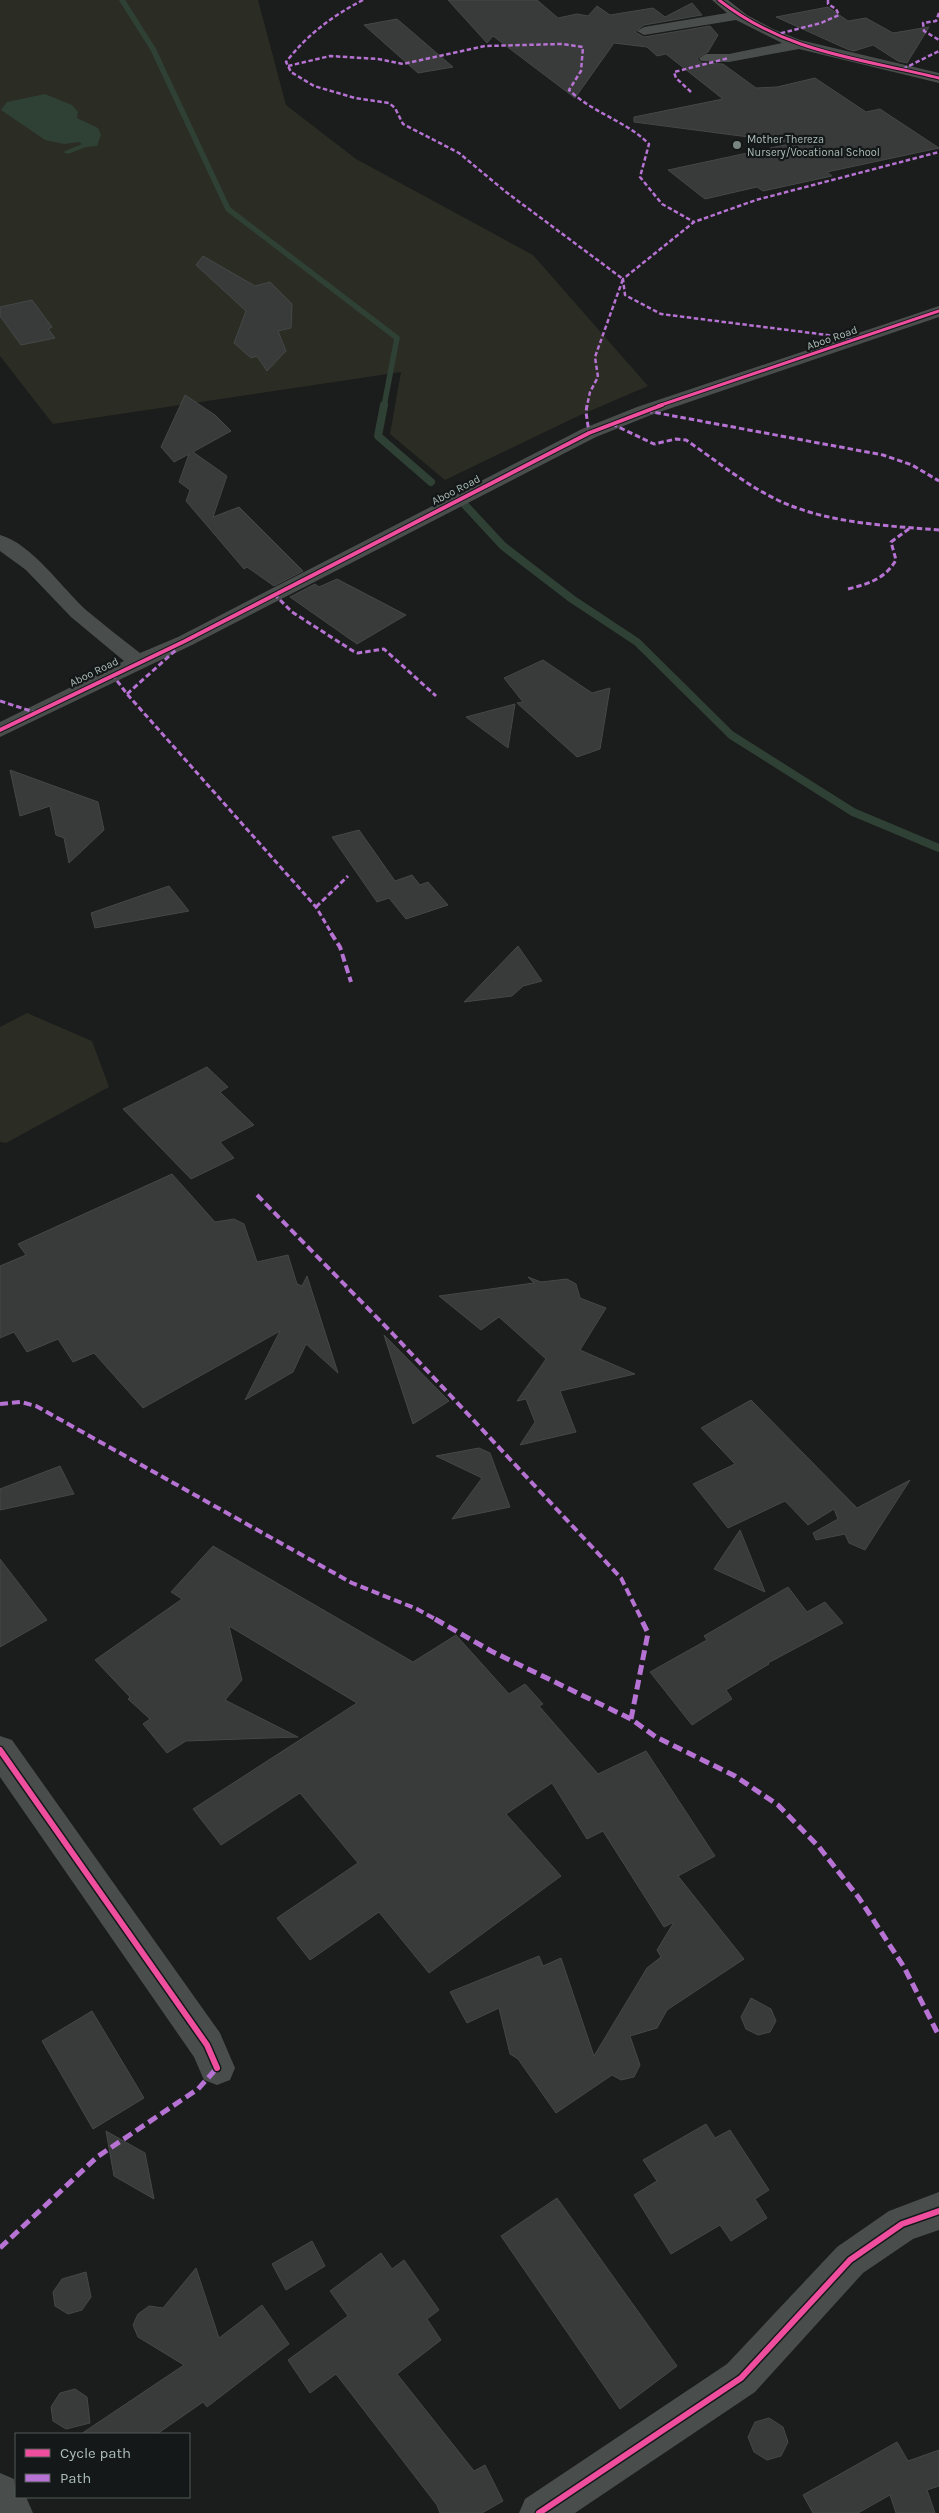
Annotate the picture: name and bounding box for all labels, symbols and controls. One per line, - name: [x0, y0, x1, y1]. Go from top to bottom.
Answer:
- place label: Mother Thereza Nursery/Vocational School: [747, 133, 880, 159]
- marker: Mother Thereza Nursery/Vocational School: [731, 139, 743, 151]
- street label: Aboo Road: [805, 323, 859, 353]
- street label: Aboo Road: [430, 472, 482, 508]
- street label: Aboo Road: [67, 655, 121, 689]
- legend: [15, 2433, 190, 2498]
- text: Cycle path: [60, 2444, 131, 2462]
- text: Path: [60, 2469, 91, 2487]

